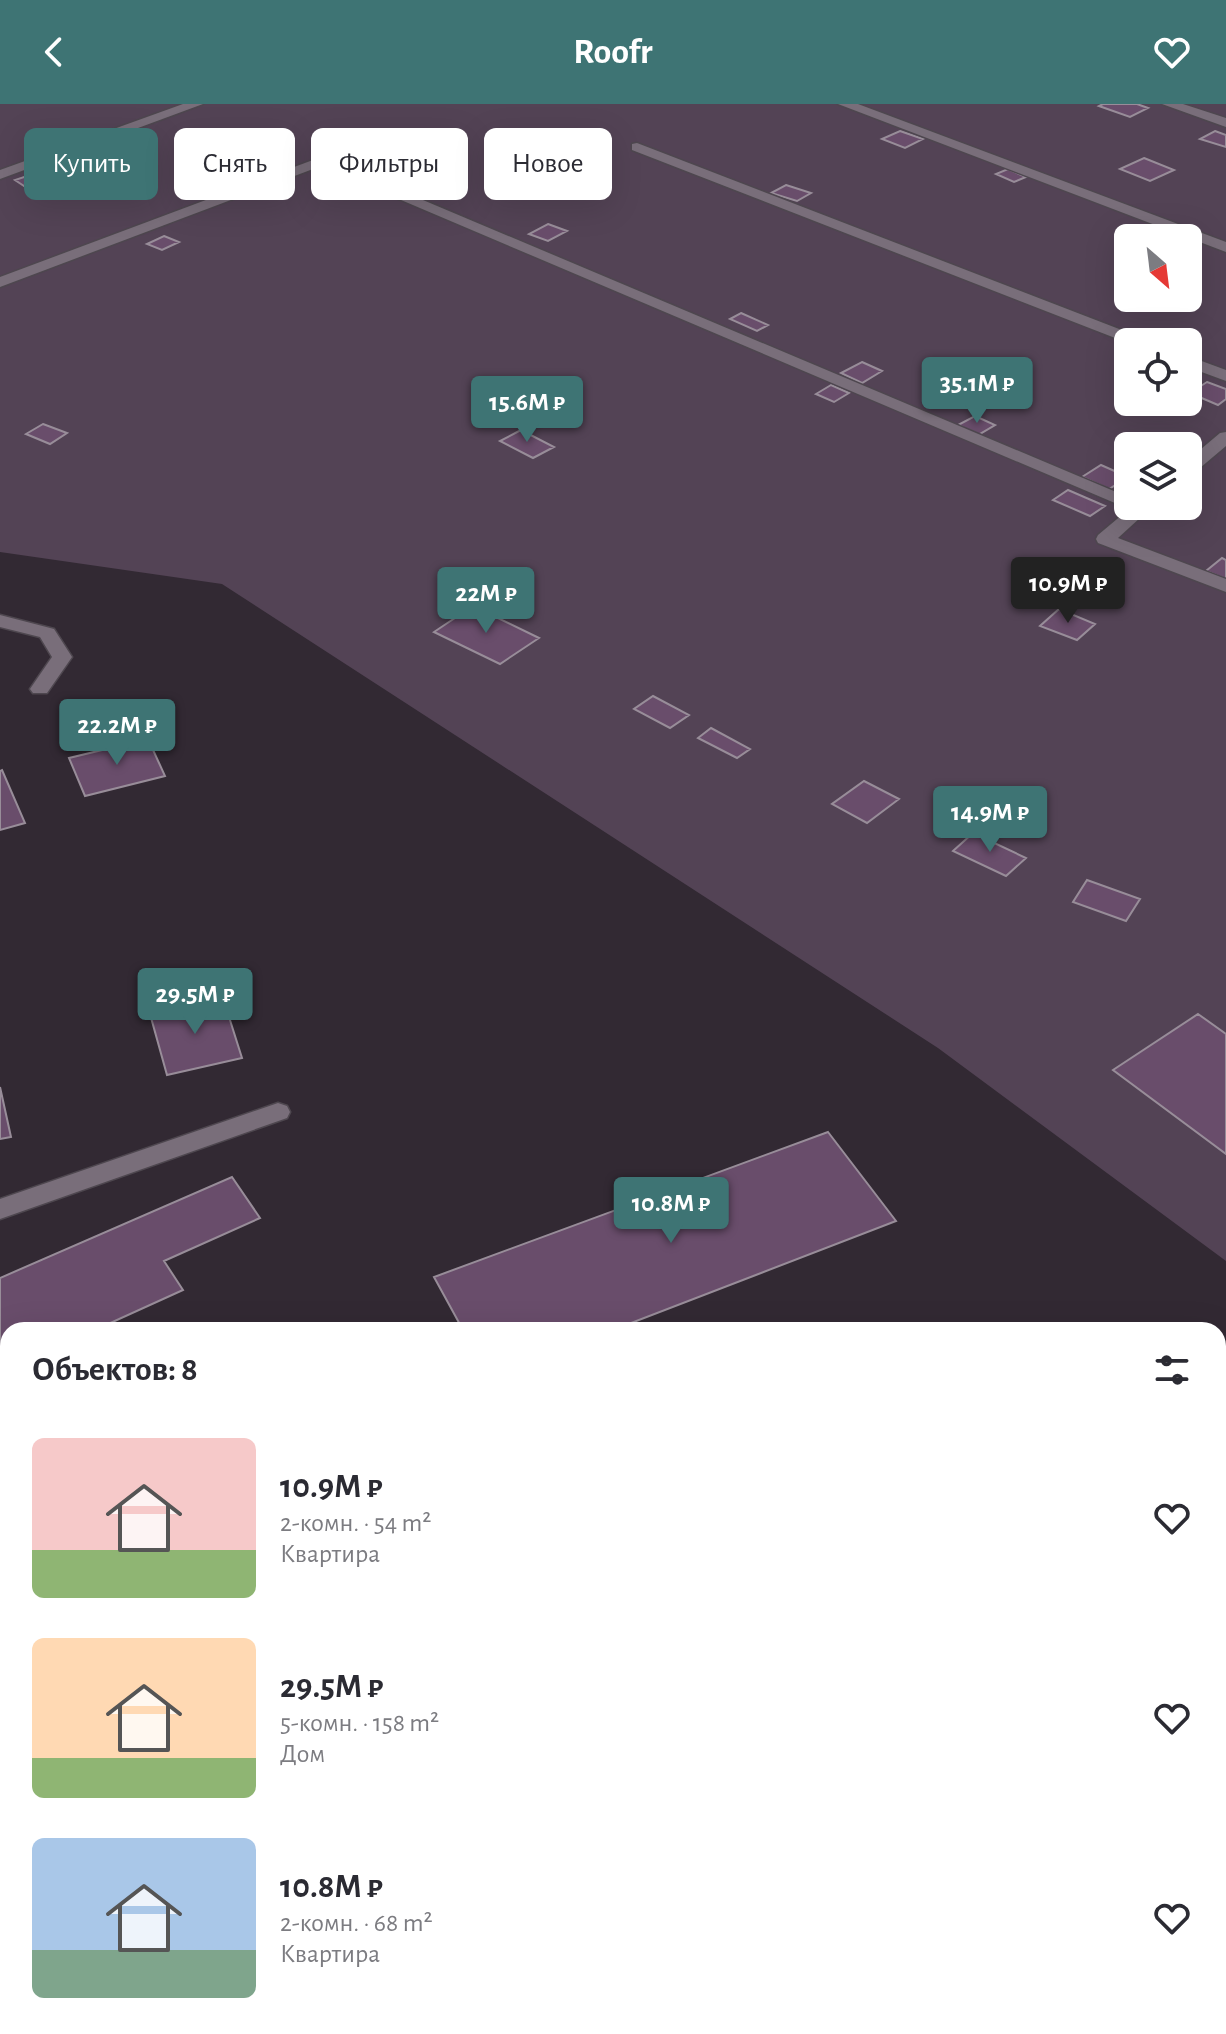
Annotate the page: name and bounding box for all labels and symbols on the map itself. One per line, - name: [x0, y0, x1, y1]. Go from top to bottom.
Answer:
- north arrow: [1114, 224, 1202, 312]
- pin: 35.1M ₽: [903, 357, 1051, 425]
- pin: 15.6M ₽: [453, 376, 601, 444]
- pin: 10.9M ₽: [994, 557, 1142, 625]
- pin: 22M ₽: [430, 567, 542, 635]
- pin: 22.2M ₽: [43, 699, 191, 767]
- pin: 14.9M ₽: [916, 786, 1064, 854]
- pin: 29.5M ₽: [121, 968, 269, 1036]
- pin: 10.8M ₽: [597, 1177, 745, 1245]

